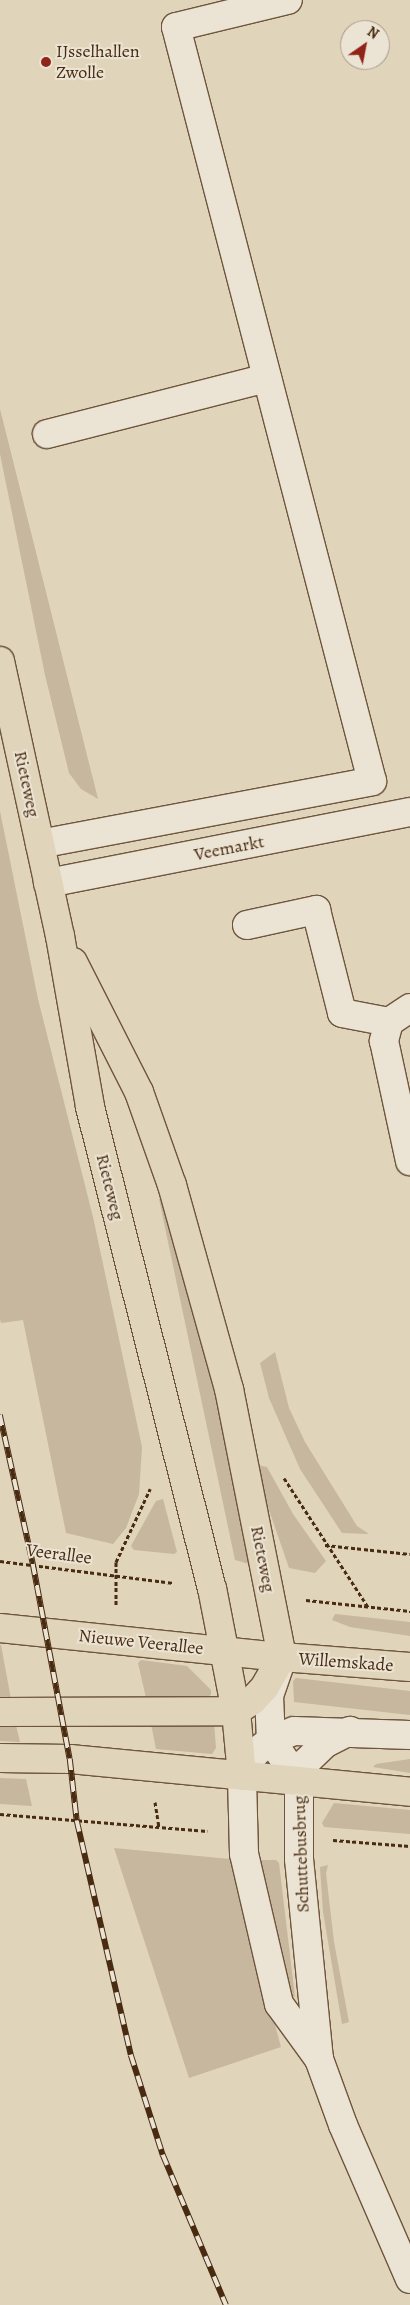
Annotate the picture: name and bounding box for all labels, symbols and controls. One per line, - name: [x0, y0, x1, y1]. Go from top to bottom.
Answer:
- north arrow: [340, 20, 390, 70]
- text: N: [363, 22, 382, 44]
- place label: IJsselhallen Zwolle: [56, 41, 140, 84]
- marker: IJsselhallen Zwolle: [40, 56, 52, 68]
- street label: Rieteweg: [9, 749, 45, 819]
- street label: Veemarkt: [192, 831, 266, 865]
- street label: Rieteweg: [91, 1152, 129, 1222]
- street label: Rieteweg: [246, 1524, 280, 1594]
- street label: Veerallee: [25, 1539, 93, 1569]
- street label: Nieuwe Veerallee: [77, 1625, 205, 1659]
- street label: Willemskade: [298, 1648, 394, 1676]
- street label: Schuttebusbrug: [288, 1795, 314, 1913]

